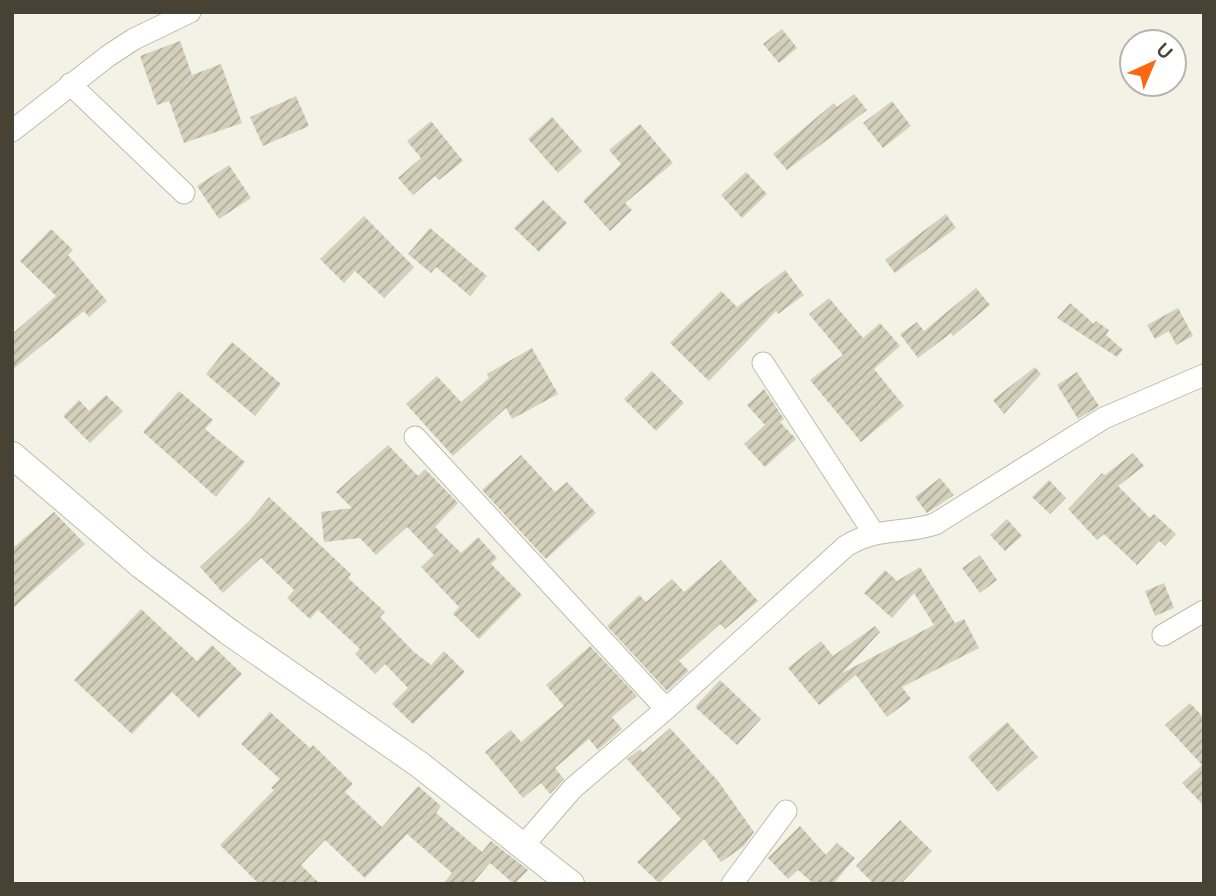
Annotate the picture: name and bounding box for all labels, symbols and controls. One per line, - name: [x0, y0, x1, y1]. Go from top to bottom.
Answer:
- north arrow: [1118, 28, 1188, 98]
- text: U: [1152, 38, 1177, 64]

